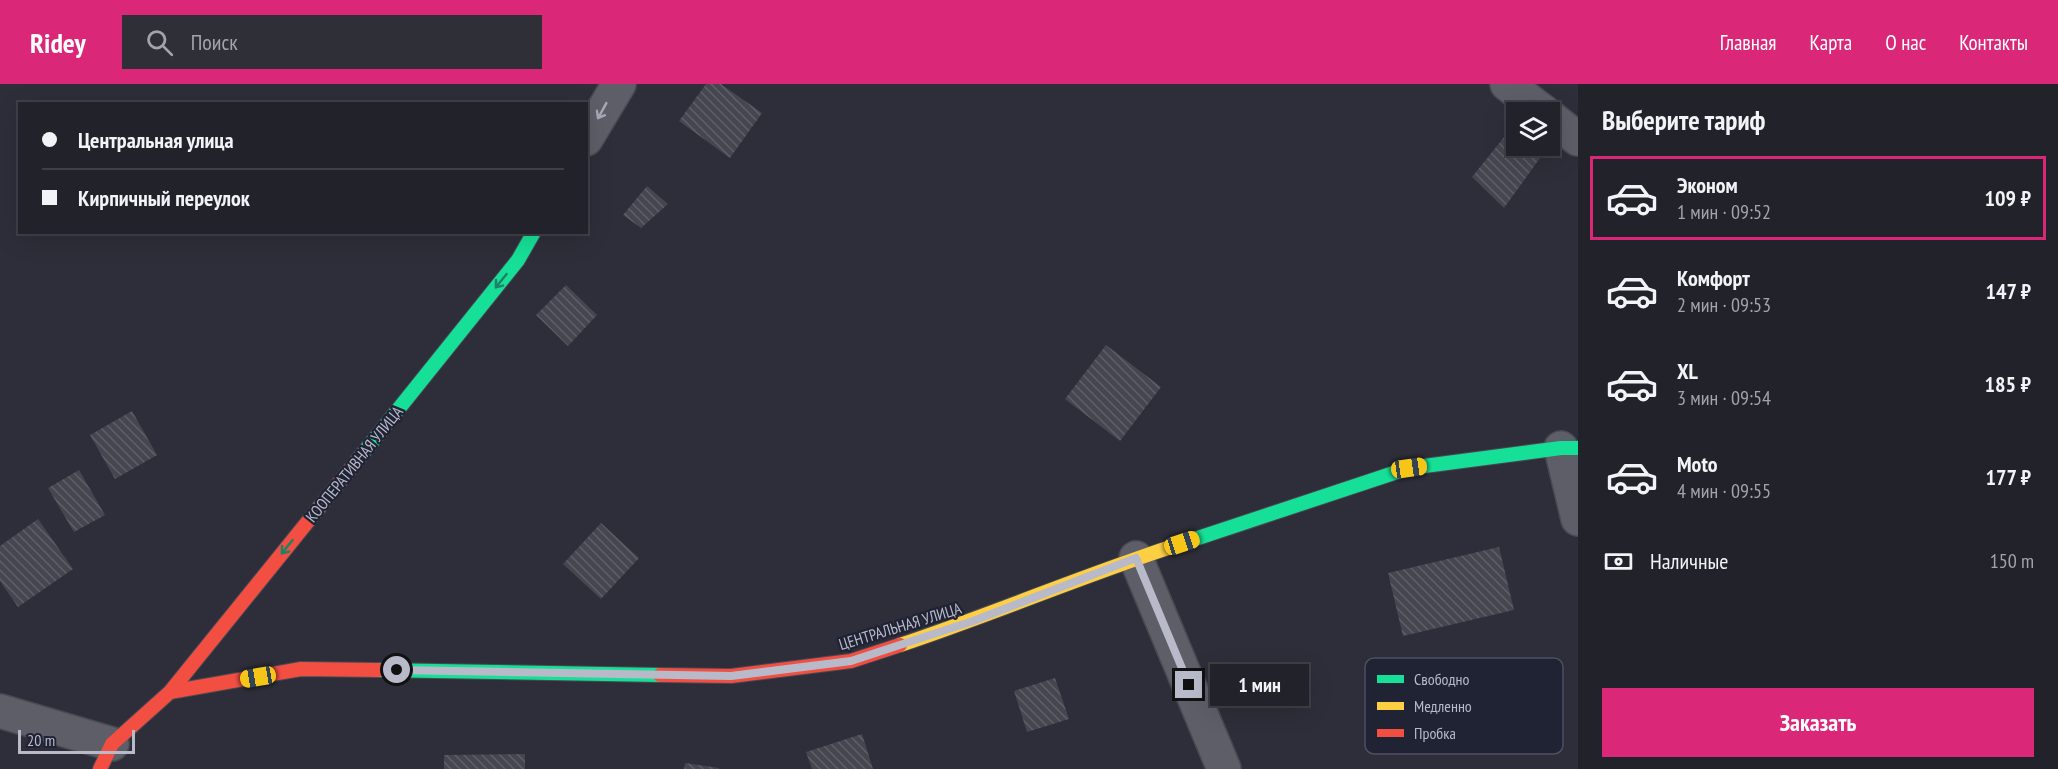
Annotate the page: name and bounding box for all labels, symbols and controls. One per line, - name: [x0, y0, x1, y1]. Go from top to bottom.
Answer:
- search box: [122, 15, 542, 69]
- text: Ridey: [30, 24, 86, 61]
- icon: search: [143, 26, 176, 59]
- text: Поиск: [191, 28, 238, 56]
- text: Главная: [1720, 29, 1776, 56]
- text: Карта: [1809, 29, 1852, 56]
- text: О нас: [1885, 29, 1926, 56]
- text: Контакты: [1959, 29, 2028, 56]
- one-way arrow: [596, 102, 608, 119]
- map controls: [1506, 102, 1560, 156]
- button: layers: [1506, 102, 1560, 156]
- text: Выберите тариф: [1602, 103, 1765, 137]
- text: Центральная улица: [78, 126, 234, 154]
- icon: car: [1605, 171, 1659, 225]
- text: Эконом: [1677, 171, 1738, 199]
- text: Кирпичный переулок: [78, 184, 250, 212]
- text: 109 ₽: [1984, 184, 2031, 212]
- text: 1 мин · 09:52: [1677, 199, 1771, 225]
- icon: car: [1605, 264, 1659, 318]
- text: Комфорт: [1677, 264, 1750, 292]
- one-way arrow: [495, 273, 508, 289]
- text: 147 ₽: [1985, 277, 2031, 305]
- text: 2 мин · 09:53: [1677, 292, 1771, 318]
- icon: car: [1605, 357, 1659, 411]
- text: XL: [1677, 357, 1698, 385]
- text: 185 ₽: [1984, 370, 2031, 398]
- text: 3 мин · 09:54: [1677, 385, 1771, 411]
- street label: КООПЕРАТИВНАЯ УЛИЦА: [301, 402, 407, 526]
- icon: car: [1605, 450, 1659, 504]
- text: Moto: [1677, 450, 1718, 478]
- car: [1390, 457, 1428, 479]
- text: 177 ₽: [1985, 463, 2031, 491]
- text: 4 мин · 09:55: [1677, 478, 1771, 504]
- car: [1162, 529, 1202, 557]
- one-way arrow: [280, 539, 293, 555]
- icon: cash: [1602, 545, 1635, 578]
- text: Наличные: [1650, 547, 1728, 575]
- text: 150 m: [1990, 548, 2034, 574]
- street label: ЦЕНТРАЛЬНАЯ УЛИЦА: [836, 598, 964, 654]
- route start: [383, 656, 410, 683]
- legend: [1365, 658, 1563, 754]
- callout: 1 мин: [1210, 664, 1309, 706]
- car: [239, 665, 277, 689]
- text: Свободно: [1414, 669, 1469, 689]
- route end: [1175, 671, 1202, 698]
- text: 1 мин: [1238, 672, 1281, 698]
- button: Заказать: [1602, 688, 2034, 757]
- text: Медленно: [1414, 696, 1472, 716]
- text: Пробка: [1414, 723, 1456, 743]
- scale bar: [18, 727, 135, 754]
- text: 20 m: [27, 730, 55, 750]

